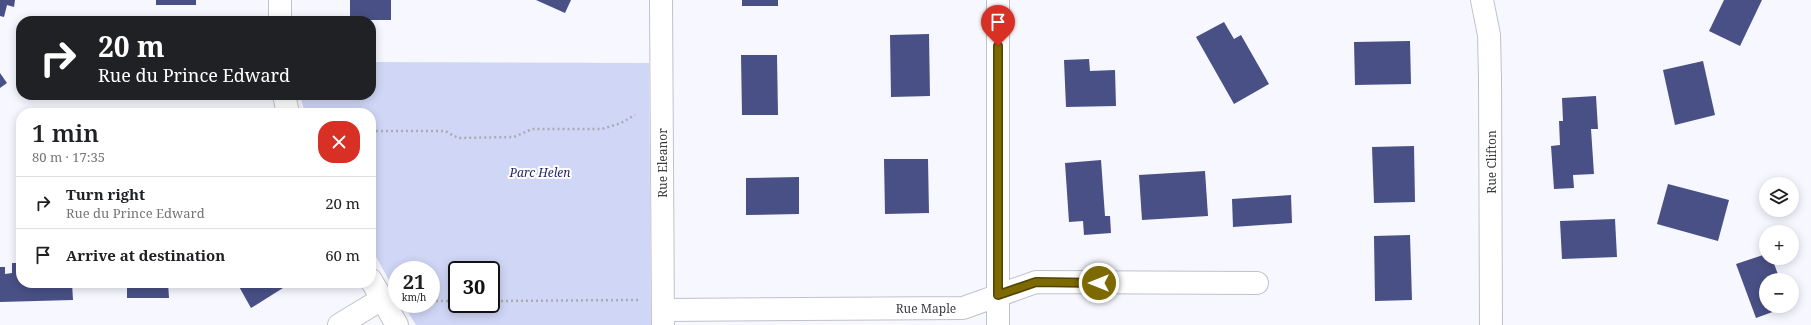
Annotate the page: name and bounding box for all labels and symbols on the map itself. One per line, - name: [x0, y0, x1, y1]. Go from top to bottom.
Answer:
- pin: [981, 5, 1015, 46]
- street label: Rue Eleanor: [654, 128, 671, 198]
- street label: Rue Clifton: [1483, 130, 1500, 194]
- park label: Parc Helen: [509, 164, 570, 181]
- speed limit sign: 30: [448, 261, 500, 313]
- position arrow: [1078, 262, 1120, 304]
- street label: Rue Maple: [896, 300, 956, 317]

